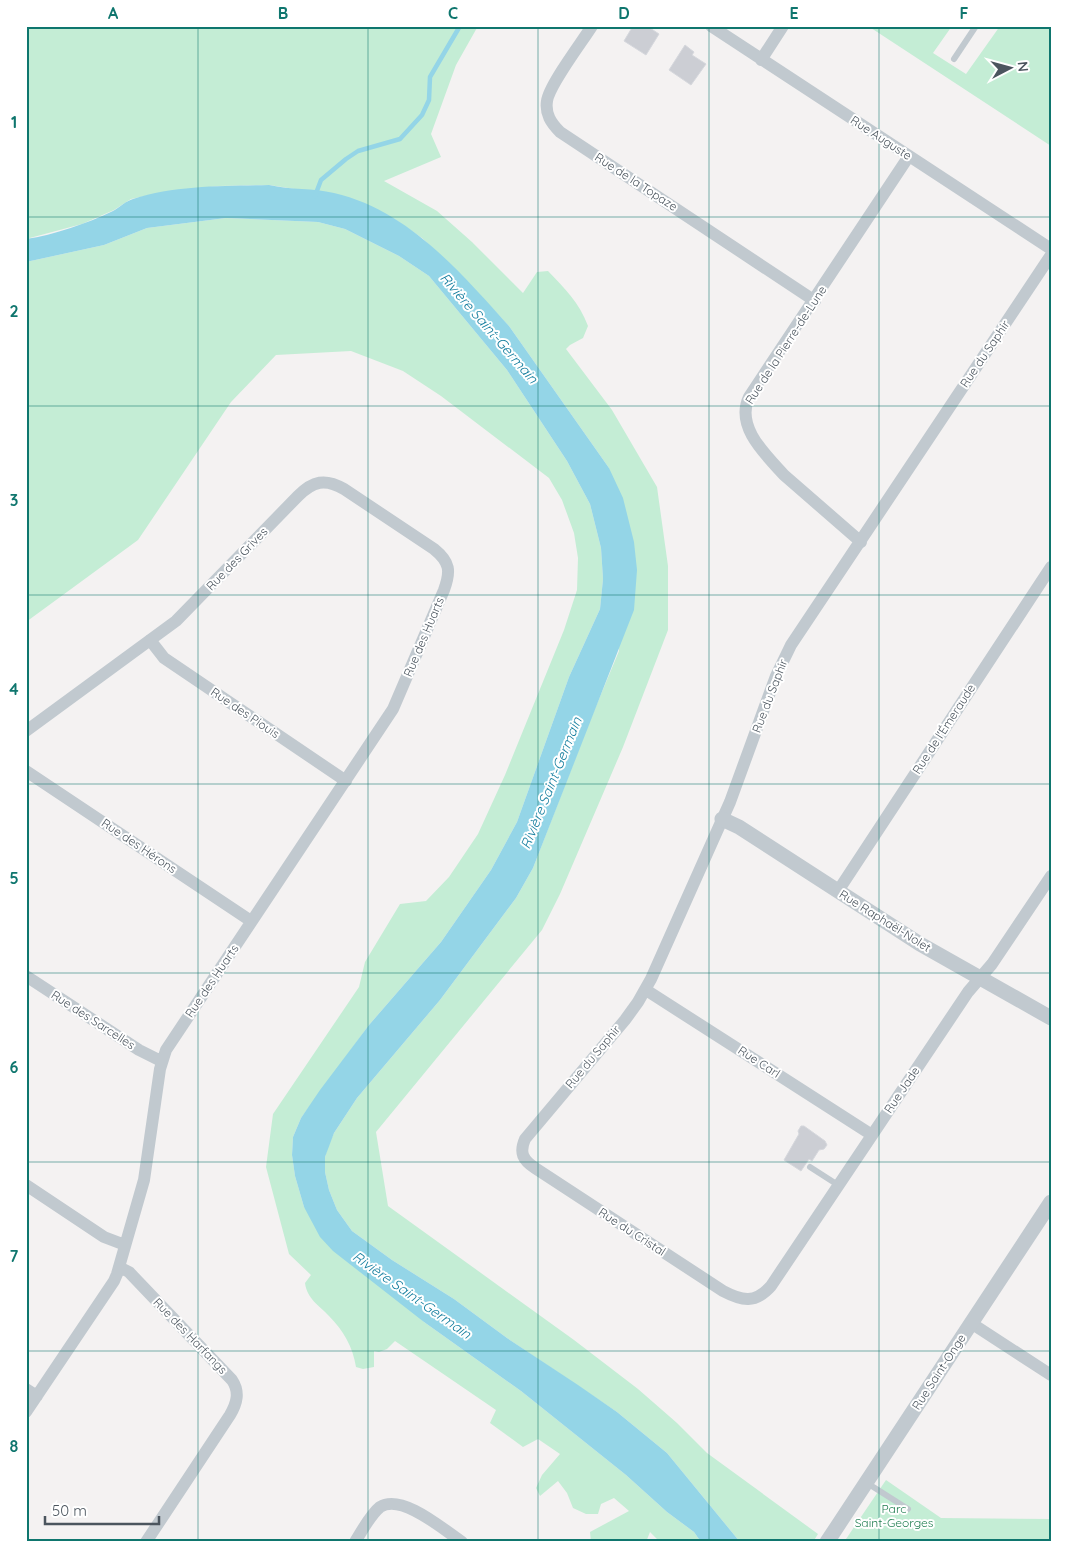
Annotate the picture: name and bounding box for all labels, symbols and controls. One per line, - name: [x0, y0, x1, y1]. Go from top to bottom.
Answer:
- text: A: [108, 3, 119, 23]
- text: B: [278, 3, 288, 23]
- text: C: [448, 3, 458, 23]
- text: D: [618, 3, 630, 23]
- text: E: [789, 3, 799, 23]
- text: F: [960, 3, 969, 23]
- north arrow: [984, 42, 1034, 92]
- text: N: [1013, 61, 1032, 73]
- text: 1: [11, 112, 17, 132]
- street label: Rue Auguste: [848, 112, 915, 163]
- street label: Rue de la Topaze: [592, 149, 681, 214]
- water label: Rivière Saint-Germain: [436, 269, 542, 388]
- street label: Rue de la Pierre-de-Lune: [742, 283, 830, 407]
- text: 2: [9, 301, 19, 321]
- street label: Rue du Saphir: [957, 317, 1013, 390]
- text: 3: [10, 490, 18, 510]
- street label: Rue des Grives: [203, 524, 271, 593]
- street label: Rue des Huarts: [400, 594, 447, 679]
- street label: Rue du Saphir: [749, 657, 791, 735]
- text: 4: [9, 679, 19, 699]
- street label: Rue de l'Émeraude: [909, 681, 978, 777]
- street label: Rue des Piouis: [208, 684, 283, 741]
- water label: Rivière Saint-Germain: [516, 714, 586, 852]
- street label: Rue des Hérons: [99, 815, 180, 876]
- text: 5: [9, 868, 19, 888]
- street label: Rue Raphaël-Nolet: [837, 886, 934, 955]
- street label: Rue des Huarts: [182, 941, 242, 1020]
- street label: Rue des Sarcelles: [49, 987, 138, 1052]
- street label: Rue du Saphir: [562, 1022, 624, 1091]
- street label: Rue Carl: [735, 1042, 783, 1081]
- text: 6: [10, 1057, 19, 1077]
- street label: Rue Jade: [881, 1063, 923, 1116]
- street label: Rue du Cristal: [596, 1204, 669, 1259]
- text: 7: [10, 1246, 19, 1266]
- water label: Rivière Saint-Germain: [349, 1247, 475, 1343]
- street label: Rue des Harfangs: [150, 1295, 231, 1377]
- street label: Rue Saint-Onge: [909, 1331, 969, 1412]
- text: 8: [10, 1436, 19, 1456]
- scale bar: [45, 1493, 159, 1525]
- text: 50 m: [52, 1501, 87, 1520]
- park label: Parc Saint-Georges: [855, 1501, 934, 1530]

